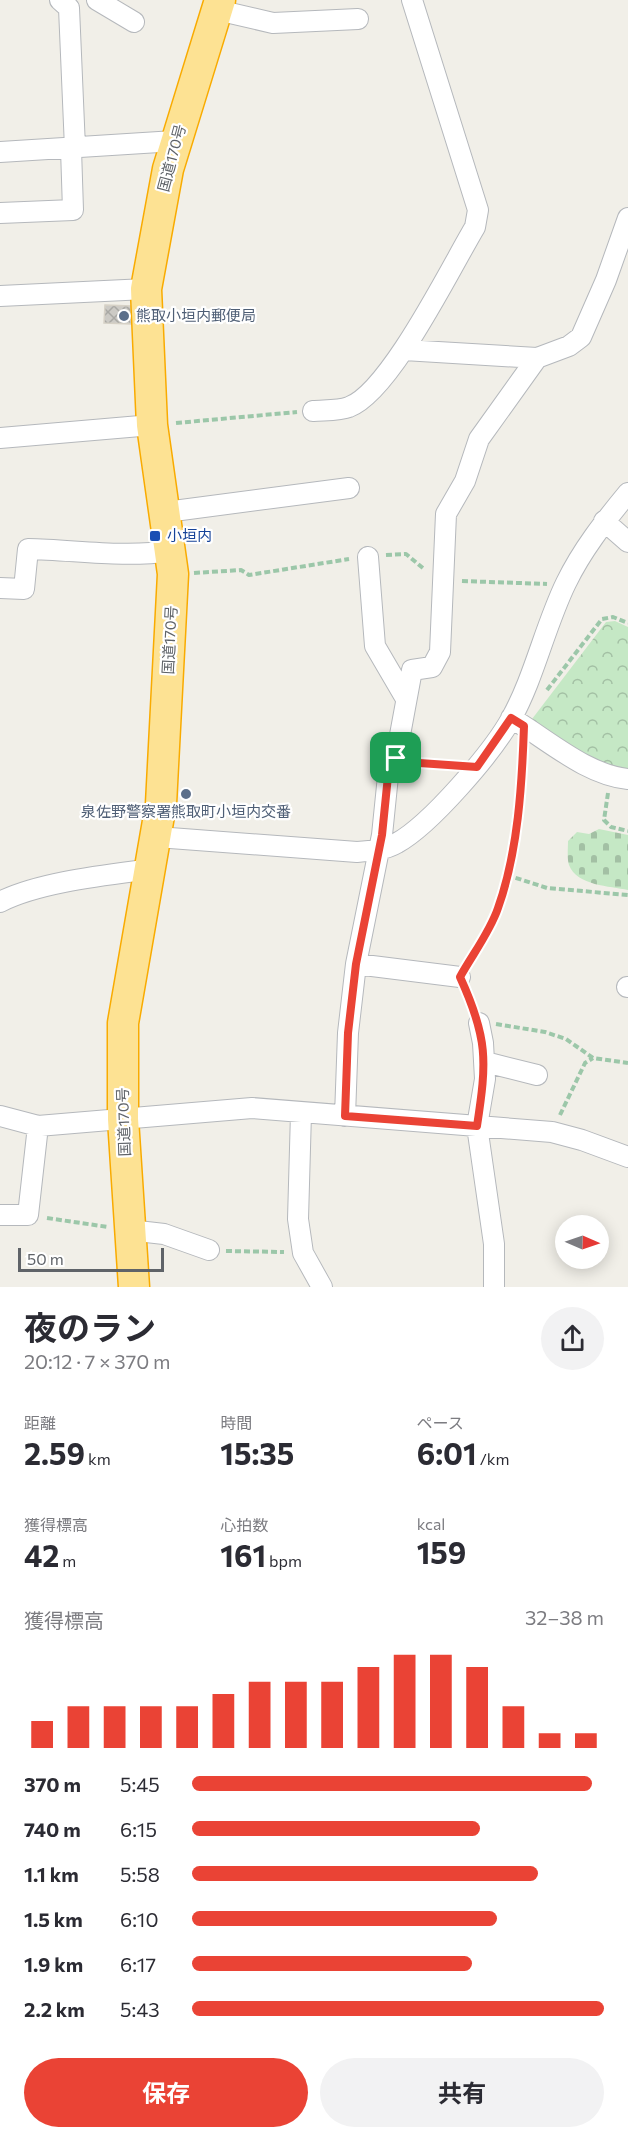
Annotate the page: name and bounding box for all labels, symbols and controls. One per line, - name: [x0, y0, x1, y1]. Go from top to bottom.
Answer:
- street label: 国道170号: [153, 122, 189, 193]
- place label: 熊取小垣内郵便局: [136, 306, 256, 324]
- marker: 熊取小垣内郵便局: [117, 309, 131, 323]
- place label: 小垣内: [167, 526, 212, 544]
- marker: 小垣内: [148, 529, 162, 543]
- street label: 国道170号: [158, 605, 180, 675]
- pin: [370, 732, 421, 783]
- icon: arrive: [379, 741, 412, 774]
- marker: 泉佐野警察署熊取町小垣内交番: [179, 787, 193, 801]
- place label: 泉佐野警察署熊取町小垣内交番: [81, 802, 291, 820]
- street label: 国道170号: [113, 1087, 133, 1157]
- north arrow: [555, 1215, 609, 1269]
- map controls: [555, 1215, 609, 1269]
- scale bar: [18, 1245, 164, 1272]
- text: 50 m: [27, 1249, 64, 1268]
- text: 夜のラン: [24, 1306, 156, 1347]
- button: share: [541, 1307, 604, 1370]
- text: 20:12 · 7 × 370 m: [24, 1349, 171, 1373]
- text: 距離: [24, 1413, 56, 1432]
- text: 時間: [220, 1413, 252, 1432]
- text: ペース: [417, 1413, 464, 1432]
- text: 2.59: [24, 1434, 85, 1471]
- text: 15:35: [220, 1434, 294, 1471]
- text: 6:01: [417, 1434, 477, 1471]
- text: km: [85, 1449, 111, 1468]
- text: /km: [477, 1449, 509, 1468]
- text: kcal: [417, 1514, 445, 1533]
- text: 獲得標高: [24, 1515, 88, 1534]
- text: 心拍数: [220, 1515, 268, 1534]
- text: 159: [417, 1533, 466, 1570]
- text: 42: [24, 1536, 59, 1573]
- text: 161: [220, 1536, 266, 1573]
- text: m: [59, 1551, 76, 1570]
- text: bpm: [266, 1551, 302, 1570]
- text: 32–38 m: [525, 1605, 604, 1629]
- text: 獲得標高: [24, 1608, 104, 1632]
- text: 370 m: [24, 1772, 81, 1796]
- text: 5:45: [120, 1772, 160, 1796]
- text: 740 m: [24, 1817, 81, 1841]
- text: 6:15: [120, 1817, 157, 1841]
- text: 1.1 km: [24, 1862, 79, 1886]
- text: 5:58: [120, 1862, 160, 1886]
- text: 1.5 km: [24, 1907, 83, 1931]
- text: 6:10: [120, 1907, 158, 1931]
- text: 1.9 km: [24, 1952, 83, 1976]
- text: 6:17: [120, 1952, 156, 1976]
- text: 2.2 km: [24, 1997, 85, 2021]
- text: 5:43: [120, 1997, 160, 2021]
- button: 保存: [24, 2058, 308, 2127]
- button: 共有: [320, 2058, 604, 2127]

